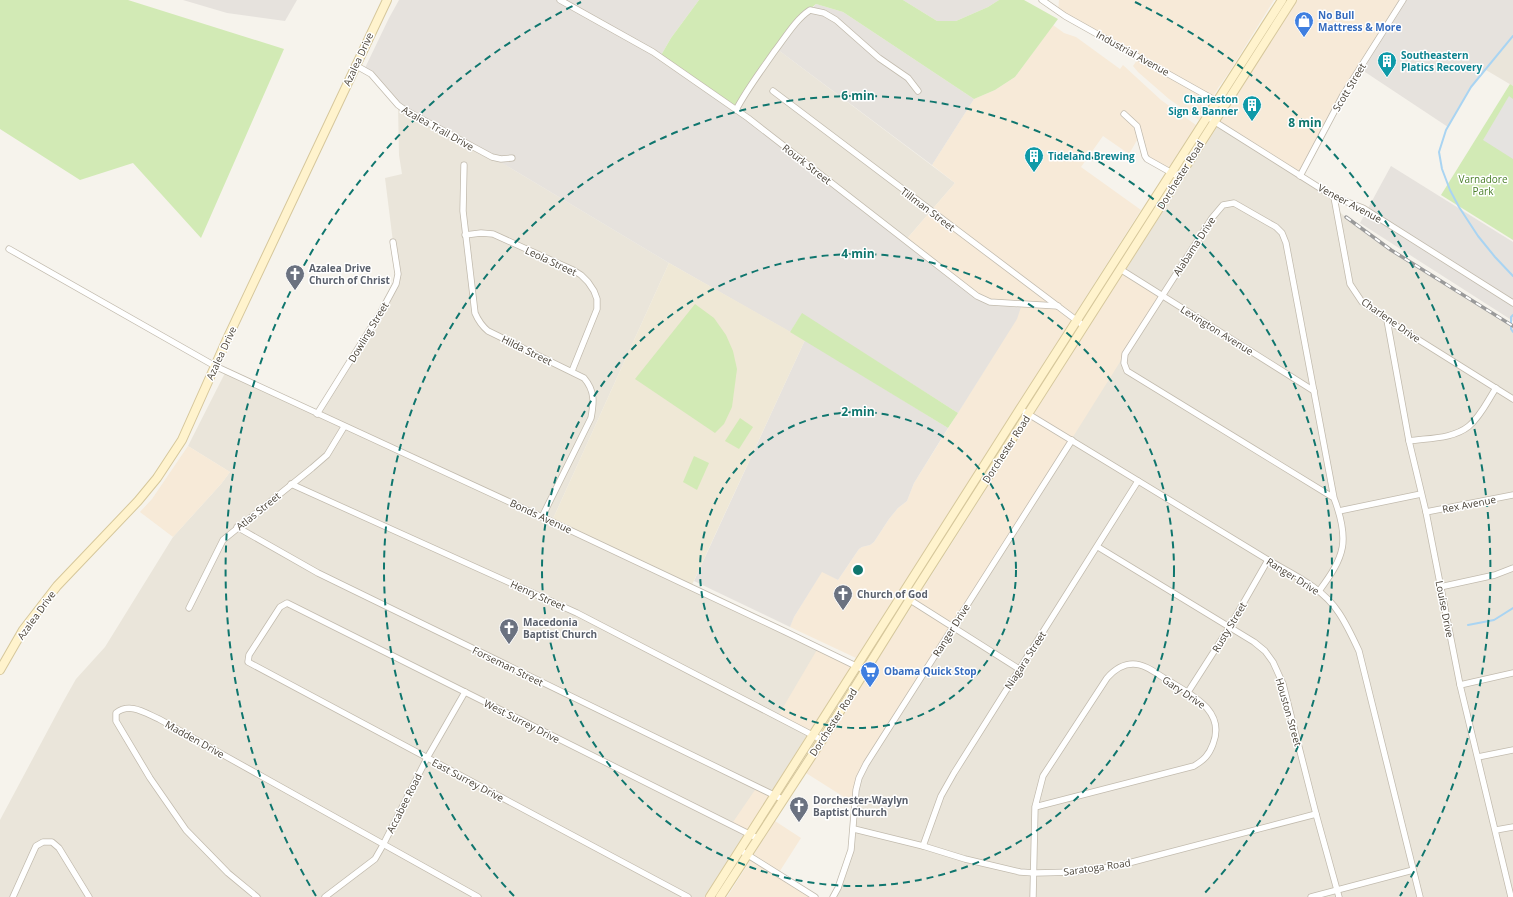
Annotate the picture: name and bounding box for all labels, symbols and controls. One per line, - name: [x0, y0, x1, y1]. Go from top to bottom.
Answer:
- place label: No Bull Mattress & More: [1318, 8, 1401, 34]
- shop icon: No Bull Mattress & More: [1293, 10, 1315, 38]
- street label: Industrial Avenue: [1094, 27, 1172, 79]
- street label: Azalea Drive: [340, 30, 377, 88]
- place label: Southeastern Platics Recovery: [1401, 48, 1482, 74]
- building icon: Southeastern Platics Recovery: [1376, 50, 1398, 78]
- street label: Scott Street: [1329, 60, 1369, 114]
- text: 6 min: [841, 87, 875, 104]
- place label: Charleston Sign & Banner: [1168, 92, 1238, 118]
- building icon: Charleston Sign & Banner: [1241, 94, 1263, 122]
- street label: Azalea Trail Drive: [400, 102, 477, 154]
- text: 8 min: [1288, 114, 1322, 131]
- street label: Dorchester Road: [1153, 138, 1207, 212]
- street label: Rourk Street: [780, 141, 835, 188]
- building icon: Tideland Brewing: [1023, 145, 1045, 173]
- place label: Tideland Brewing: [1048, 149, 1135, 163]
- park label: Varnadore Park: [1458, 172, 1508, 198]
- street label: Veneer Avenue: [1316, 180, 1385, 226]
- street label: Tillman Street: [898, 184, 958, 234]
- street label: Alabama Drive: [1170, 213, 1219, 278]
- street label: Leola Street: [523, 243, 579, 279]
- text: 4 min: [841, 245, 875, 262]
- place label: Azalea Drive Church of Christ: [309, 261, 391, 287]
- church icon: Azalea Drive Church of Christ: [284, 263, 306, 291]
- street label: Charlene Drive: [1359, 294, 1424, 346]
- street label: Dowling Street: [344, 299, 392, 365]
- street label: Lexington Avenue: [1178, 302, 1256, 358]
- street label: Azalea Drive: [203, 324, 240, 382]
- street label: Hilda Street: [499, 332, 555, 368]
- text: 2 min: [841, 403, 875, 420]
- street label: Dorchester Road: [979, 412, 1033, 486]
- street label: Atlas Street: [233, 489, 283, 533]
- street label: Rex Avenue: [1441, 492, 1497, 516]
- street label: Bonds Avenue: [508, 496, 575, 537]
- street label: Ranger Drive: [1264, 554, 1323, 598]
- centre of rings: [851, 563, 865, 577]
- street label: Henry Street: [508, 577, 568, 614]
- street label: Louise Drive: [1433, 580, 1457, 639]
- church icon: Church of God: [832, 583, 854, 611]
- street label: Azalea Drive: [13, 587, 59, 642]
- place label: Church of God: [857, 587, 928, 601]
- street label: Rusty Street: [1209, 599, 1250, 655]
- street label: Ranger Drive: [929, 600, 973, 659]
- place label: Macedonia Baptist Church: [523, 615, 597, 641]
- church icon: Macedonia Baptist Church: [498, 617, 520, 645]
- street label: Niagara Street: [1001, 628, 1049, 692]
- street label: Forseman Street: [470, 643, 546, 689]
- supermarket icon: Obama Quick Stop: [859, 660, 881, 688]
- place label: Obama Quick Stop: [884, 664, 977, 678]
- street label: Gary Drive: [1160, 672, 1209, 712]
- street label: Houston Street: [1273, 676, 1306, 748]
- street label: Dorchester Road: [806, 685, 860, 759]
- street label: West Surrey Drive: [482, 696, 563, 746]
- street label: Madden Drive: [163, 717, 227, 761]
- street label: East Surrey Drive: [430, 755, 507, 805]
- street label: Accabee Road: [383, 771, 425, 835]
- place label: Dorchester-Waylyn Baptist Church: [813, 793, 908, 819]
- church icon: Dorchester-Waylyn Baptist Church: [788, 795, 810, 823]
- street label: Saratoga Road: [1062, 855, 1132, 879]

